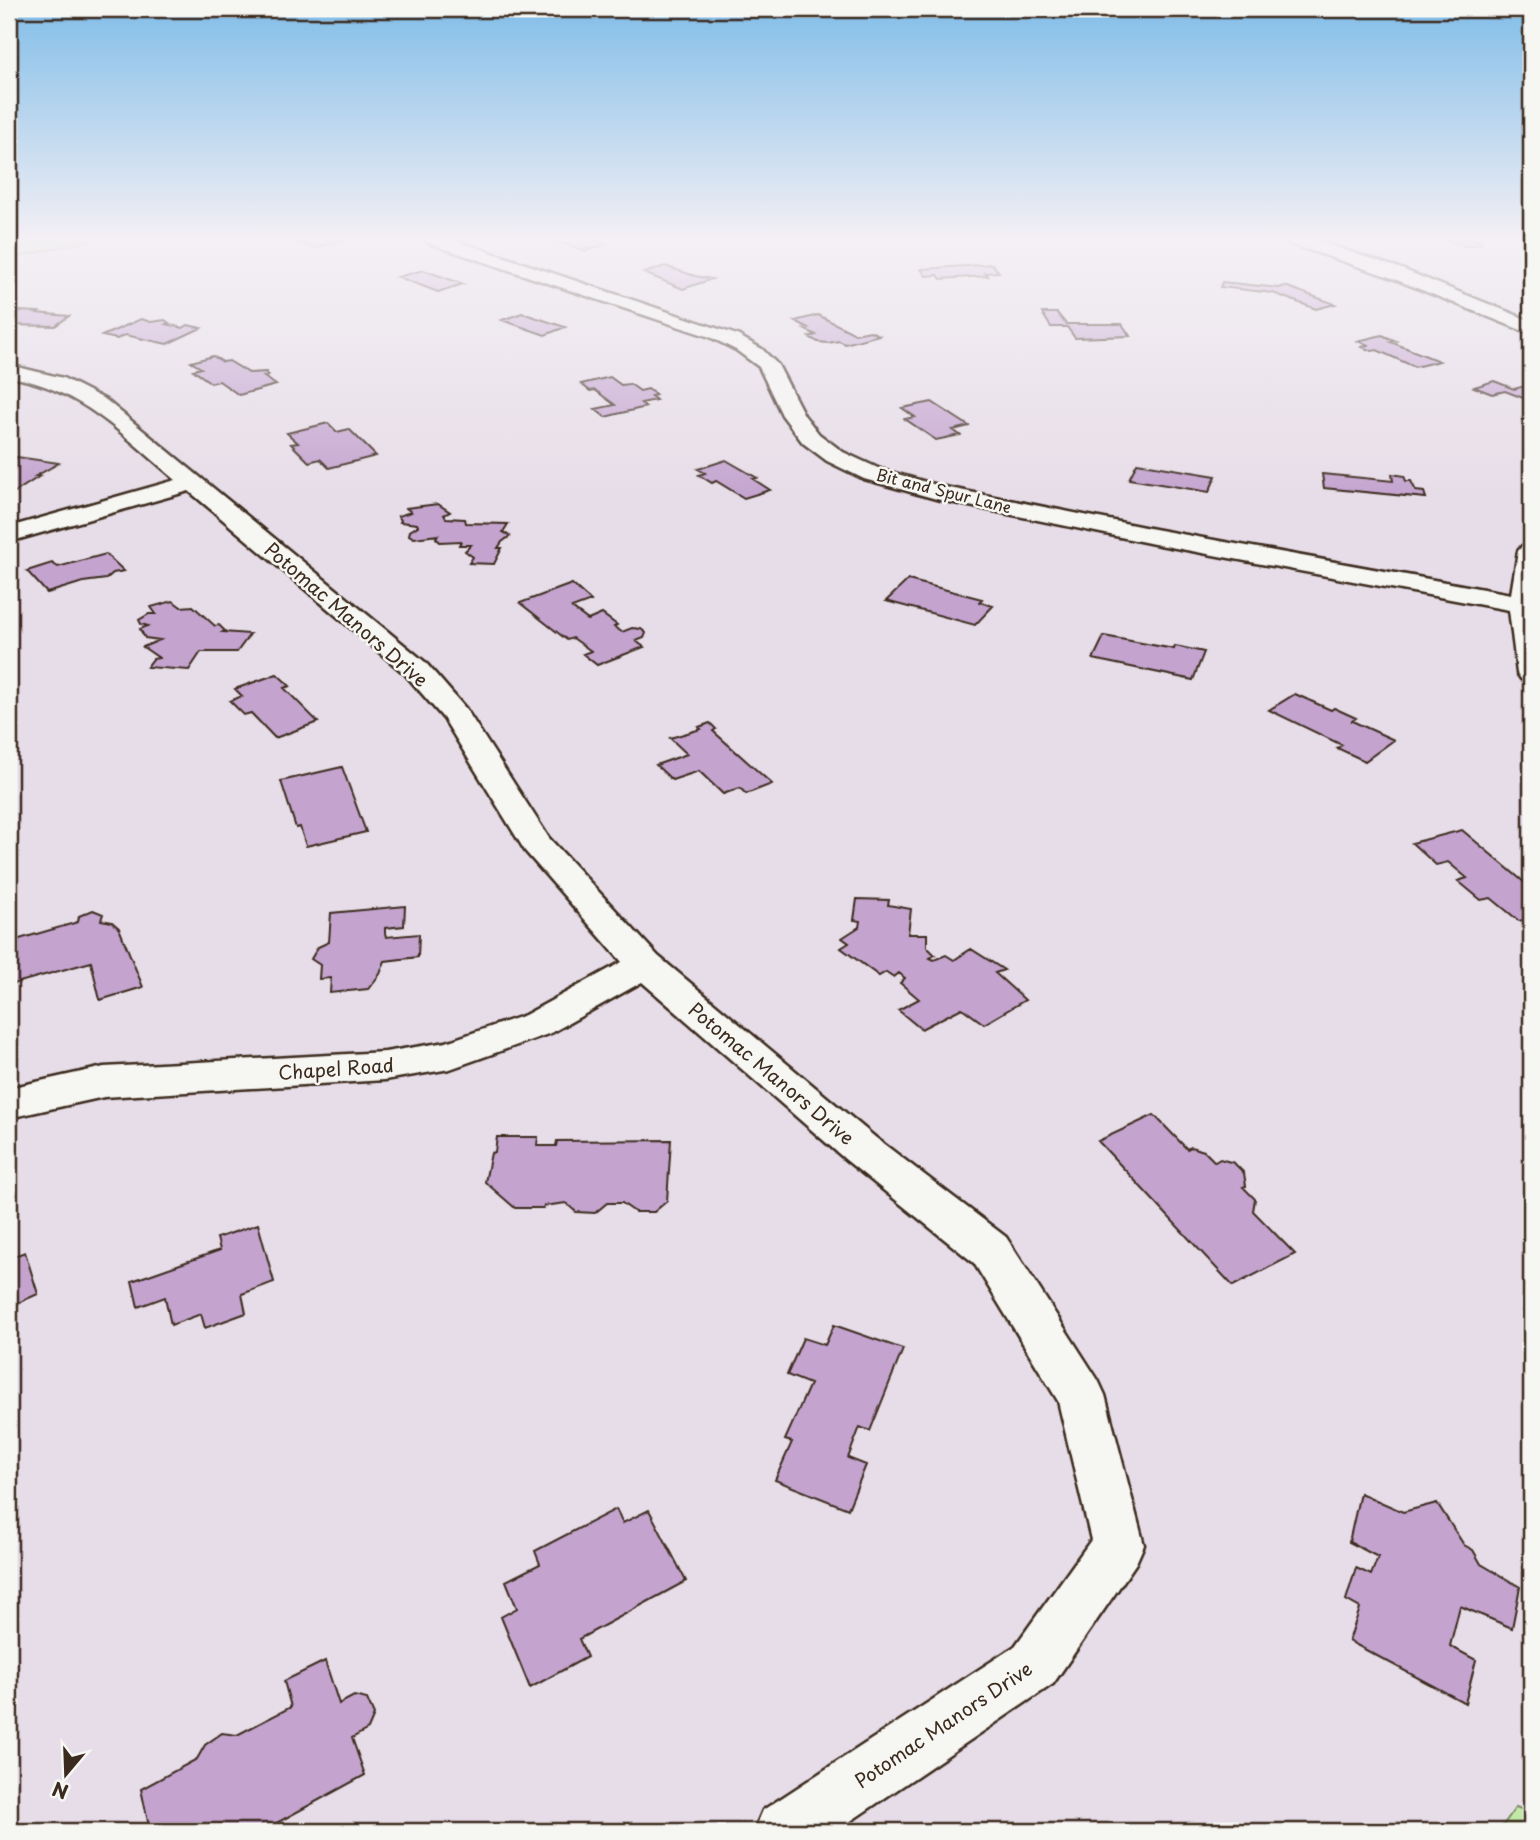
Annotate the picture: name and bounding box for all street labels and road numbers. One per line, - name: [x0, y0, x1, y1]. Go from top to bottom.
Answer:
- street label: Bit and Spur Lane: [874, 462, 1014, 518]
- street label: Potomac Manors Drive: [259, 535, 435, 693]
- street label: Potomac Manors Drive: [683, 995, 861, 1151]
- street label: Chapel Road: [277, 1050, 395, 1086]
- street label: Potomac Manors Drive: [849, 1654, 1037, 1794]

